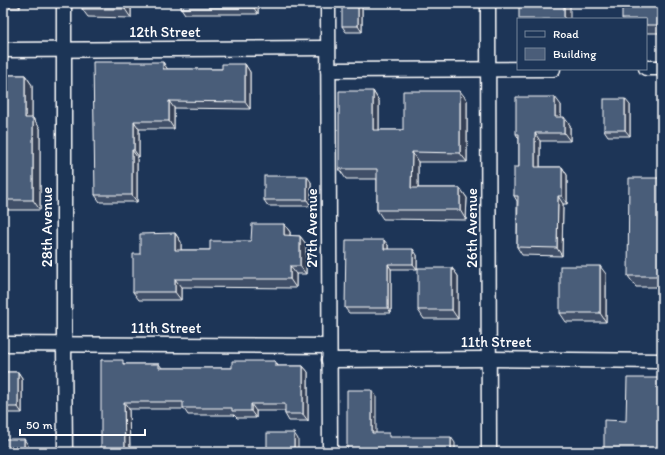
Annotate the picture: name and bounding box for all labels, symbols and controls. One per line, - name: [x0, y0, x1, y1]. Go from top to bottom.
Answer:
- legend: [517, 18, 647, 70]
- street label: 12th Street: [129, 23, 201, 41]
- text: Road: [553, 27, 579, 41]
- text: Building: [553, 47, 597, 61]
- street label: 28th Avenue: [38, 187, 56, 267]
- street label: 27th Avenue: [303, 188, 321, 268]
- street label: 26th Avenue: [463, 188, 481, 268]
- street label: 11th Street: [131, 319, 202, 337]
- street label: 11th Street: [461, 333, 532, 351]
- scale bar: [20, 411, 145, 437]
- text: 50 m: [26, 418, 52, 432]

